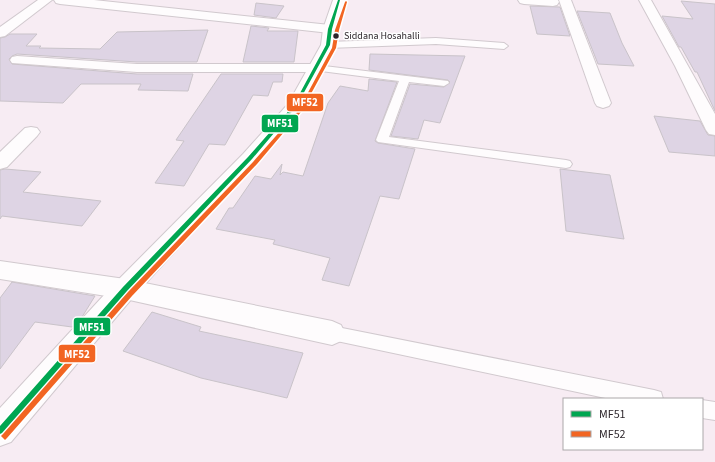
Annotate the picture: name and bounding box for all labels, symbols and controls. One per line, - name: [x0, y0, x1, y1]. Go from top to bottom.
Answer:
- place label: Siddana Hosahalli: [344, 29, 420, 43]
- marker: Siddana Hosahalli: [331, 31, 341, 41]
- line badge: MF52: [286, 93, 324, 112]
- text: MF52: [292, 95, 318, 110]
- line badge: MF51: [261, 114, 299, 133]
- text: MF51: [267, 116, 293, 131]
- line badge: MF51: [73, 317, 111, 336]
- text: MF51: [79, 320, 105, 335]
- line badge: MF52: [58, 344, 96, 363]
- text: MF52: [64, 347, 90, 362]
- legend: [563, 398, 703, 450]
- text: MF51: [599, 406, 626, 423]
- text: MF52: [599, 426, 626, 443]

